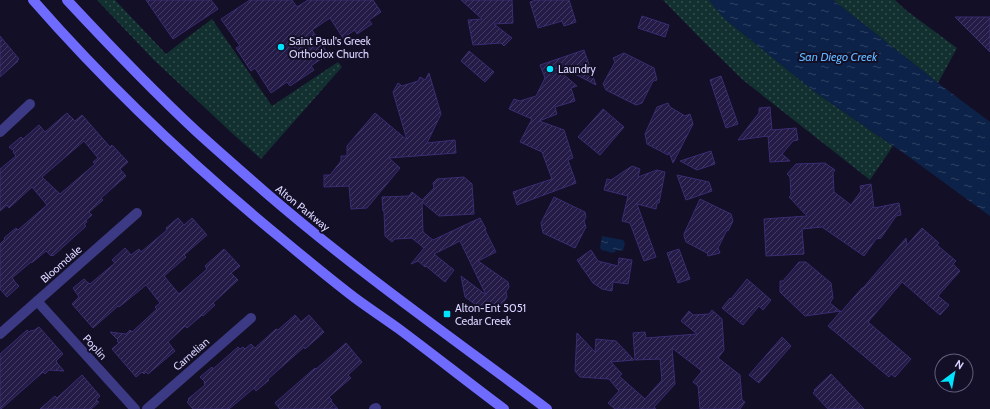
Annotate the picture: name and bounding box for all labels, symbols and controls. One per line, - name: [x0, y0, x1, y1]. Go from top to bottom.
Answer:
- place label: Saint Paul's Greek Orthodox Church: [289, 34, 371, 61]
- marker: Saint Paul's Greek Orthodox Church: [276, 42, 286, 52]
- water label: San Diego Creek: [799, 49, 878, 64]
- place label: Laundry: [558, 62, 596, 76]
- marker: Laundry: [545, 64, 555, 74]
- street label: Alton Parkway: [273, 182, 333, 234]
- street label: Bloomdale: [37, 242, 85, 286]
- place label: Alton-Ent 5051 Cedar Creek: [455, 301, 526, 328]
- marker: Alton-Ent 5051 Cedar Creek: [442, 309, 452, 319]
- street label: Poplin: [80, 331, 110, 363]
- street label: Carnelian: [170, 334, 212, 374]
- north arrow: [934, 353, 974, 393]
- text: N: [952, 357, 966, 373]

